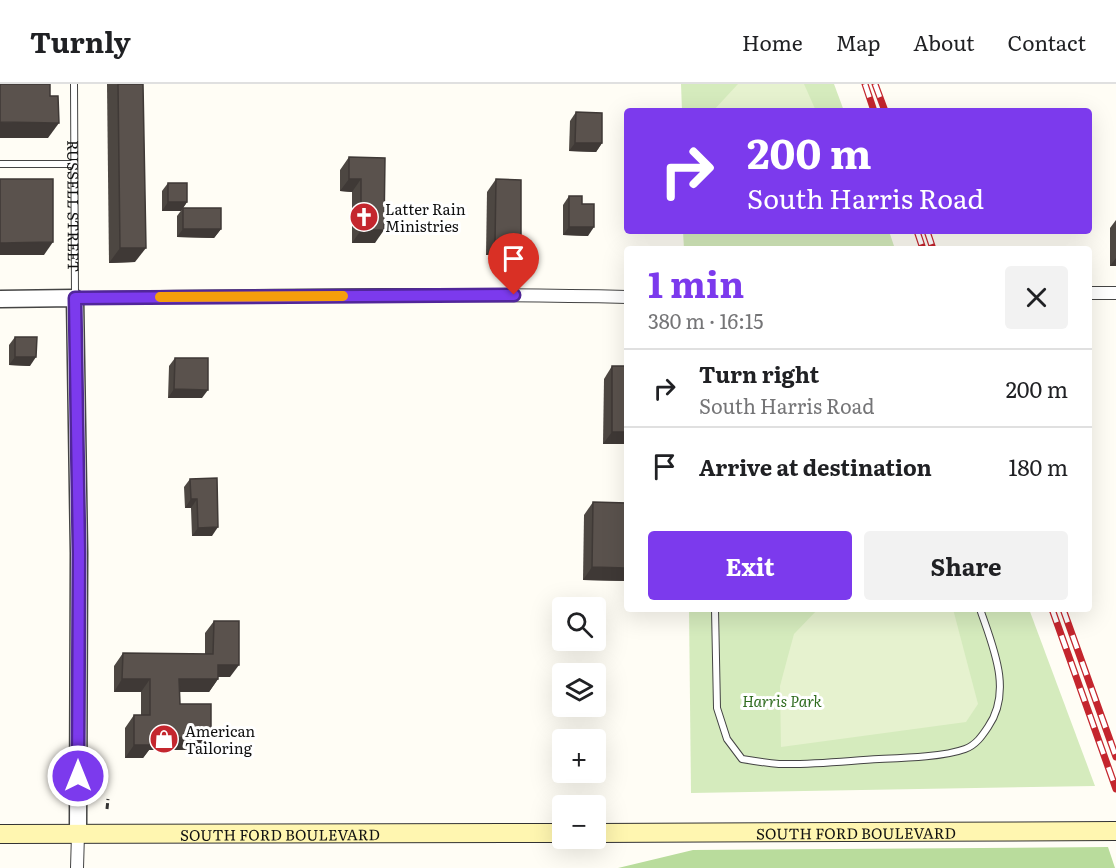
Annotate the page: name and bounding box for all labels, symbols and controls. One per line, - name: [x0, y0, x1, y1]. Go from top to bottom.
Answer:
- text: Turnly: [30, 20, 131, 62]
- text: Home: [742, 26, 803, 57]
- text: Map: [836, 26, 880, 57]
- text: About: [913, 26, 975, 57]
- text: Contact: [1008, 26, 1086, 57]
- text: 200 m: [747, 120, 872, 182]
- icon: right: [648, 132, 726, 210]
- street label: RUSSELL STREET: [63, 140, 86, 272]
- text: South Harris Road: [747, 177, 984, 217]
- place label: Latter Rain Ministries: [385, 197, 466, 237]
- church icon: Latter Rain Ministries: [348, 201, 380, 233]
- pin: [488, 233, 539, 295]
- icon: arrive: [497, 242, 530, 275]
- text: 1 min: [648, 256, 744, 309]
- button: close: [1005, 266, 1068, 329]
- text: 380 m · 16:15: [648, 305, 763, 335]
- text: Turn right: [699, 357, 819, 390]
- icon: right: [648, 372, 681, 405]
- text: 200 m: [1006, 372, 1068, 405]
- text: South Harris Road: [699, 390, 875, 420]
- icon: arrive: [648, 450, 681, 483]
- text: Arrive at destination: [699, 450, 932, 483]
- text: 180 m: [1008, 450, 1068, 483]
- button: Exit: [648, 531, 852, 600]
- button: Share: [864, 531, 1068, 600]
- map controls: [552, 597, 606, 849]
- button: search: [552, 597, 606, 651]
- button: layers: [552, 663, 606, 717]
- park label: Harris Park: [742, 689, 823, 712]
- place label: American Tailoring: [185, 719, 255, 759]
- shop icon: American Tailoring: [148, 723, 180, 755]
- button: +: [552, 729, 606, 783]
- position arrow: [46, 744, 110, 808]
- button: −: [552, 795, 606, 849]
- street label: SOUTH FORD BOULEVARD: [756, 820, 956, 844]
- street label: SOUTH FORD BOULEVARD: [180, 822, 380, 845]

